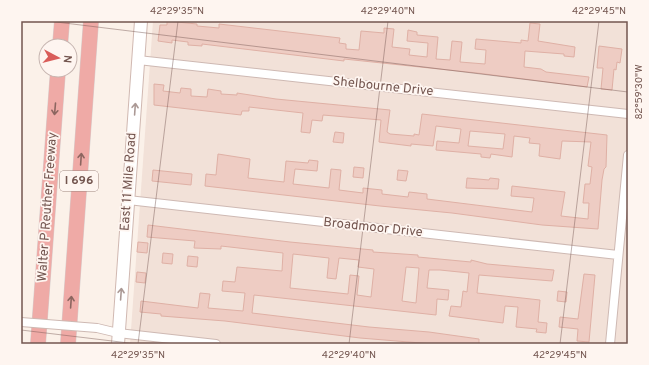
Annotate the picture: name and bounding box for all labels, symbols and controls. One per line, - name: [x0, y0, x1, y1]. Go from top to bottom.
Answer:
- text: 42°29'35"N: [150, 5, 204, 18]
- text: 42°29'40"N: [361, 5, 415, 18]
- text: 42°29'45"N: [572, 5, 626, 18]
- north arrow: [38, 38, 78, 78]
- text: N: [60, 54, 74, 64]
- text: 82°59'30"W: [633, 64, 646, 120]
- street label: Shelbourne Drive: [332, 74, 434, 100]
- one-way arrow: [52, 102, 59, 115]
- one-way arrow: [131, 103, 138, 116]
- street label: Walter P Reuther Freeway: [35, 131, 61, 282]
- street label: East 11 Mile Road: [118, 132, 140, 232]
- one-way arrow: [77, 153, 85, 166]
- road number: I 696: [60, 171, 98, 191]
- street label: Broadmoor Drive: [323, 215, 423, 241]
- one-way arrow: [118, 288, 125, 301]
- one-way arrow: [67, 296, 74, 309]
- text: 42°29'35"N: [111, 349, 165, 362]
- text: 42°29'40"N: [322, 349, 376, 362]
- text: 42°29'45"N: [533, 349, 587, 362]

